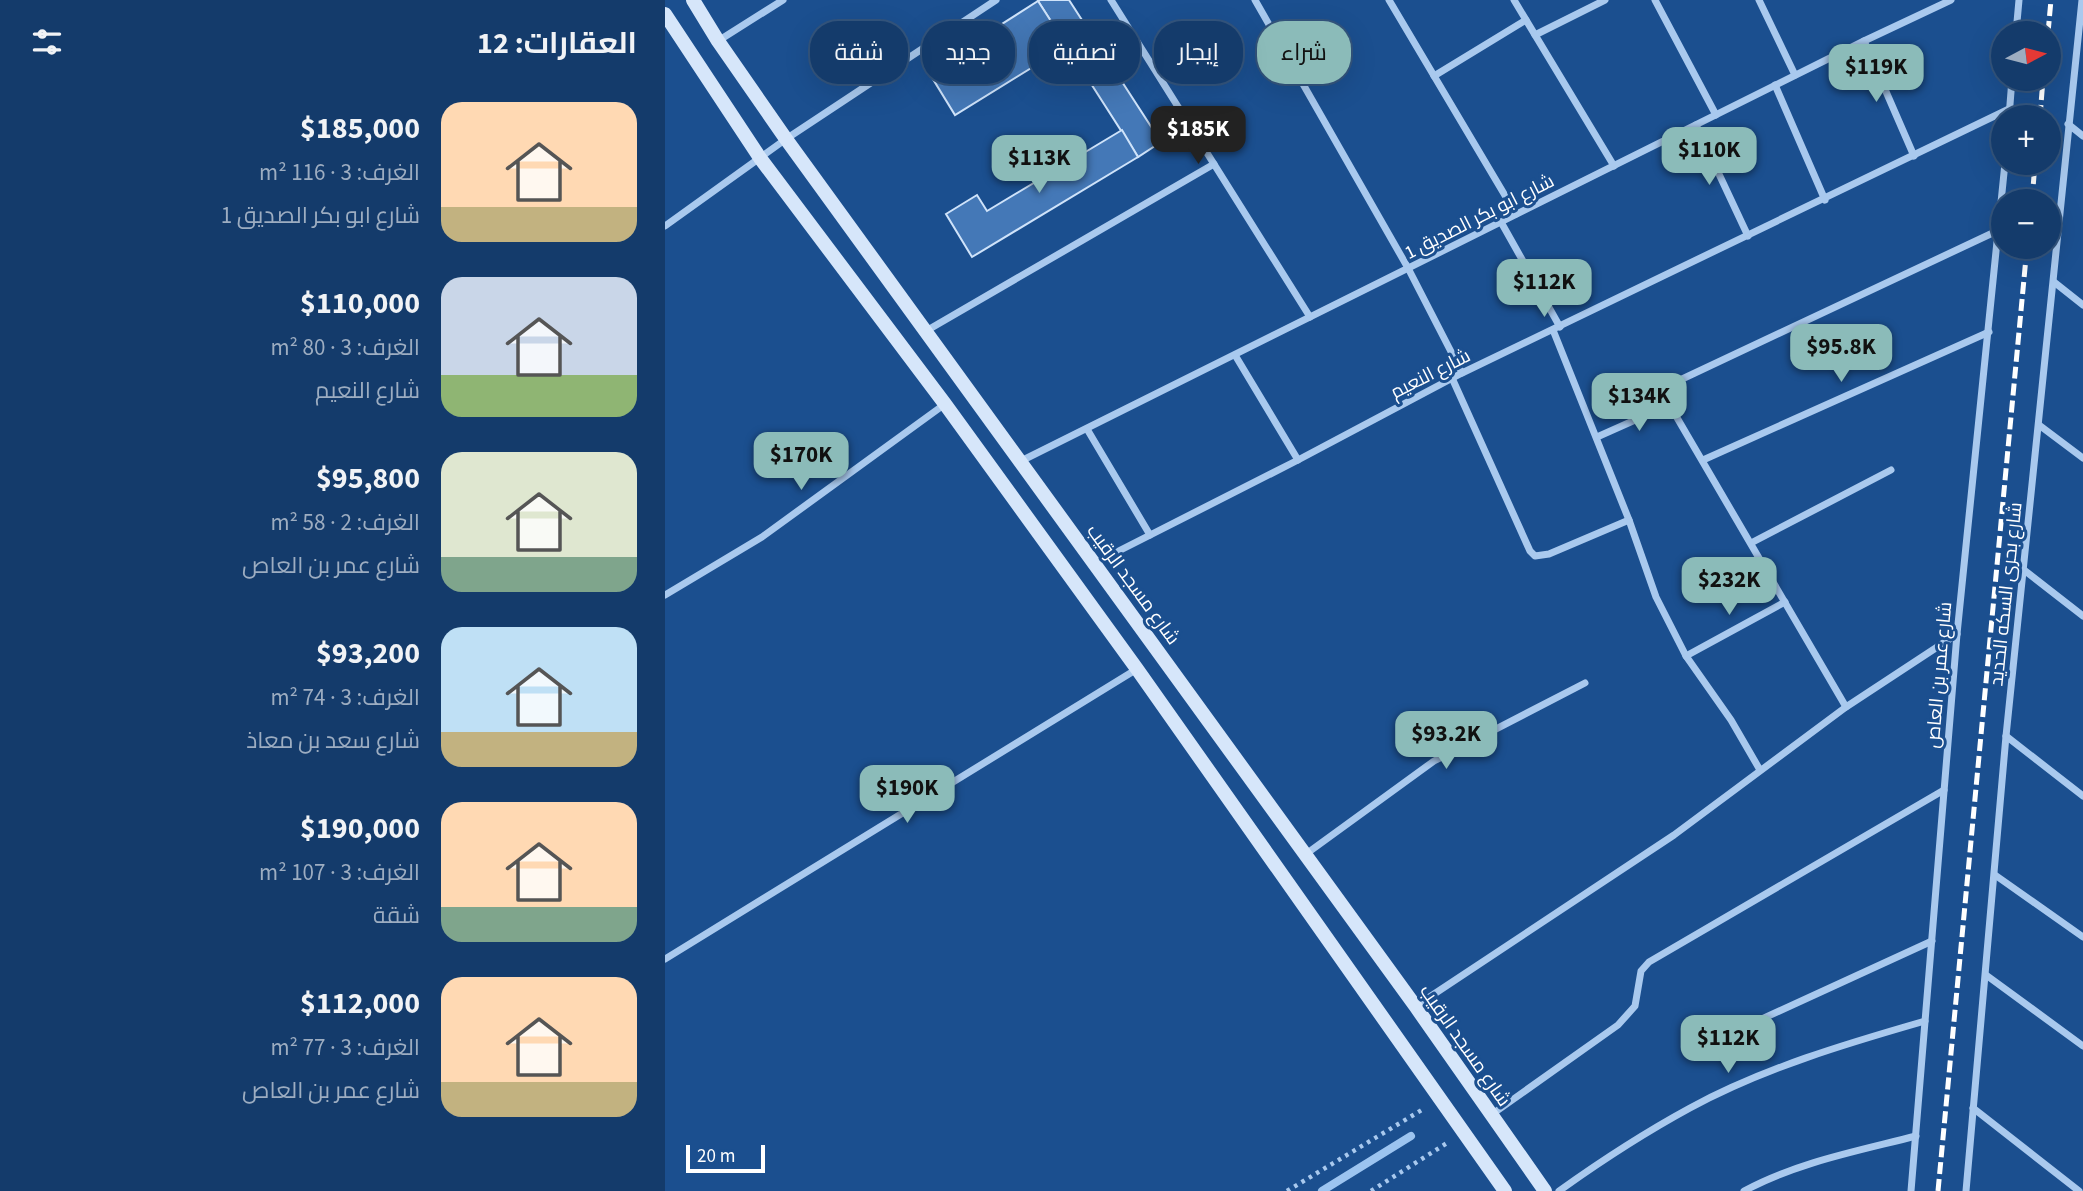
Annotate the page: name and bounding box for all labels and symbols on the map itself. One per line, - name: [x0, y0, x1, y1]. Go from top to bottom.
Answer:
- north arrow: [1991, 21, 2061, 91]
- pin: $119K: [1827, 44, 1925, 104]
- pin: $185K: [1149, 106, 1247, 166]
- pin: $110K: [1660, 128, 1758, 187]
- pin: $113K: [990, 136, 1088, 195]
- street label: شارع ابو بكر الصديق 1: [1400, 168, 1559, 267]
- pin: $112K: [1495, 260, 1593, 319]
- pin: $95.8K: [1784, 324, 1898, 384]
- street label: شارع النعيم: [1386, 343, 1475, 406]
- pin: $134K: [1590, 374, 1688, 433]
- pin: $170K: [752, 433, 850, 492]
- street label: شارع بحرى السكه الحديد: [1983, 501, 2030, 687]
- street label: شارع مسجد الرقيب: [1080, 519, 1186, 651]
- pin: $232K: [1680, 558, 1778, 617]
- street label: شارع عمر بن العاص: [1920, 601, 1959, 750]
- pin: $93.2K: [1389, 712, 1503, 771]
- pin: $190K: [858, 766, 956, 825]
- street label: شارع مسجد الرقيب: [1413, 979, 1517, 1112]
- pin: $112K: [1679, 1016, 1777, 1075]
- scale bar: [686, 1142, 765, 1174]

